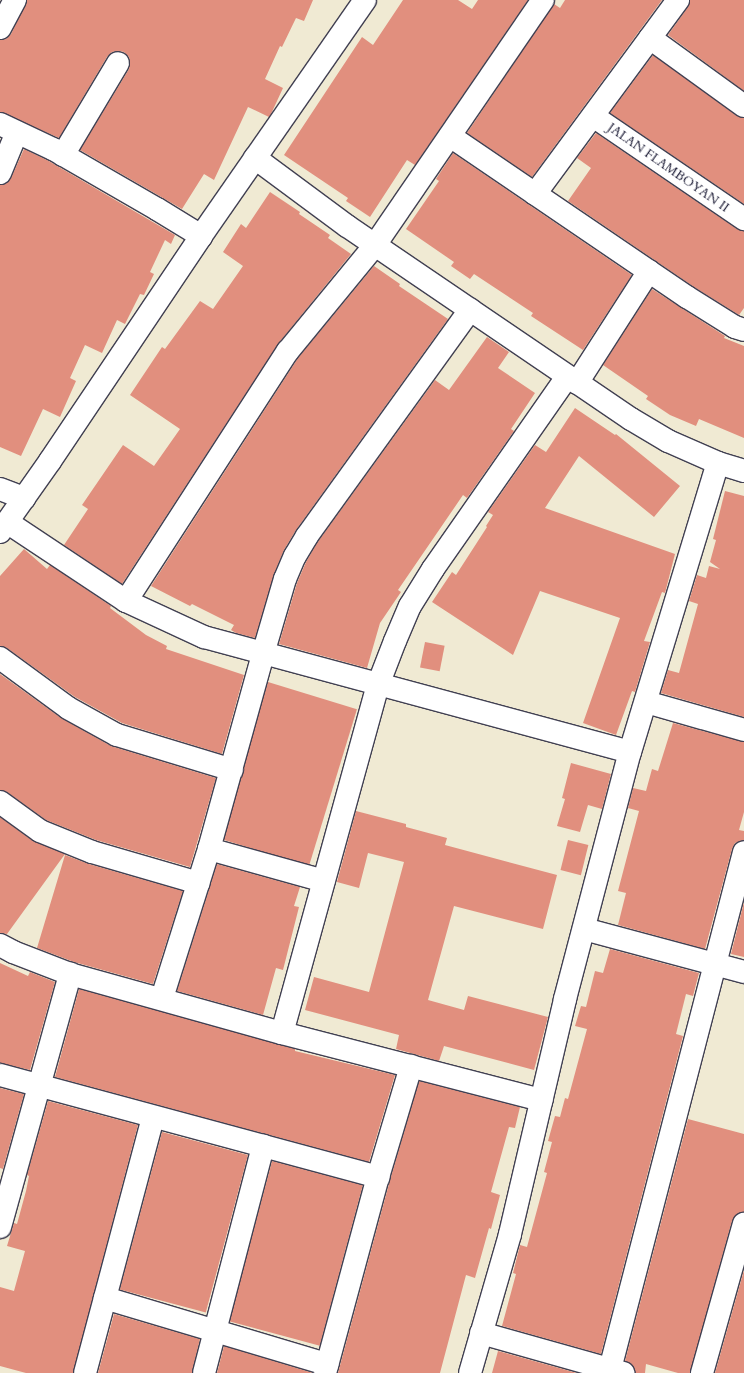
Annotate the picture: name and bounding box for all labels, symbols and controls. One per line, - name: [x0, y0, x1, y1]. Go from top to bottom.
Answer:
- street label: JALAN FLAMBOYAN II: [604, 120, 732, 216]

